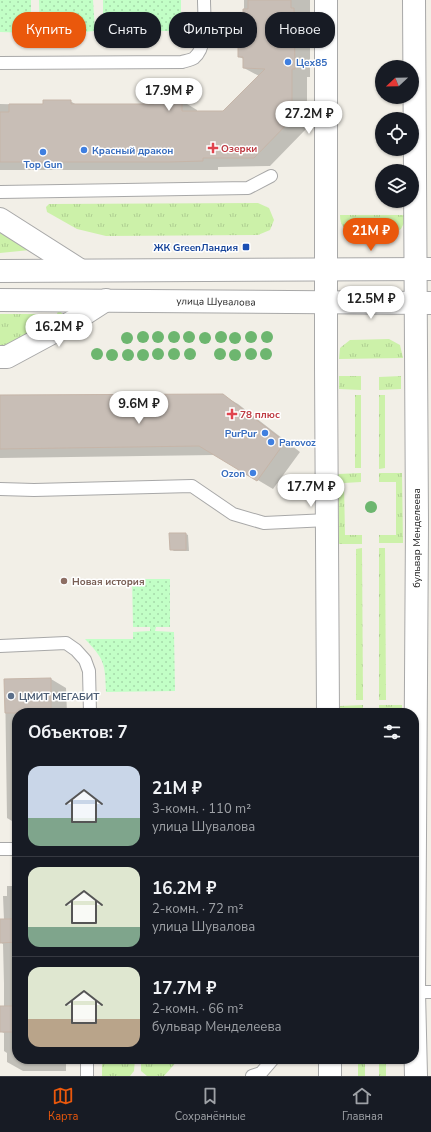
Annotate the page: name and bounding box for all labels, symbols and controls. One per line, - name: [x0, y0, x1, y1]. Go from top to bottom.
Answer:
- chip: Купить: [12, 12, 86, 48]
- chip: Снять: [94, 12, 161, 48]
- chip: Фильтры: [169, 12, 257, 48]
- chip: Новое: [265, 12, 335, 48]
- place label: Цех85: [296, 56, 327, 70]
- marker: Цех85: [283, 57, 293, 67]
- north arrow: [375, 60, 419, 104]
- map controls: [375, 60, 419, 208]
- pin: 17.9M ₽: [132, 78, 206, 112]
- text: 17.9M ₽: [144, 82, 194, 100]
- pin: 27.2M ₽: [272, 101, 346, 135]
- text: 27.2M ₽: [284, 105, 334, 123]
- button: locate: [375, 112, 419, 156]
- place label: Озерки: [221, 142, 257, 156]
- marker: Озерки: [208, 143, 218, 153]
- place label: Красный дракон: [92, 144, 173, 158]
- marker: Красный дракон: [79, 145, 89, 155]
- marker: Top Gun: [38, 147, 48, 157]
- place label: Top Gun: [24, 158, 63, 172]
- button: layers: [375, 164, 419, 208]
- pin: 21M ₽: [343, 218, 399, 252]
- text: 21M ₽: [352, 222, 390, 240]
- place label: ЖК GreenЛандия: [153, 241, 238, 255]
- marker: ЖК GreenЛандия: [241, 242, 251, 252]
- pin: 12.5M ₽: [334, 286, 408, 320]
- text: 12.5M ₽: [346, 290, 396, 308]
- street label: улица Шувалова: [176, 294, 256, 310]
- pin: 16.2M ₽: [22, 314, 96, 348]
- text: 16.2M ₽: [34, 318, 84, 336]
- pin: 9.6M ₽: [106, 391, 172, 425]
- text: 9.6M ₽: [118, 395, 160, 413]
- place label: 78 плюс: [240, 408, 280, 422]
- marker: 78 плюс: [227, 409, 237, 419]
- place label: PurPur: [225, 427, 257, 441]
- marker: PurPur: [260, 428, 270, 438]
- place label: Parovoz: [279, 436, 316, 450]
- marker: Parovoz: [266, 437, 276, 447]
- place label: Ozon: [221, 467, 245, 481]
- marker: Ozon: [248, 468, 258, 478]
- pin: 17.7M ₽: [274, 474, 348, 508]
- text: 17.7M ₽: [286, 478, 336, 496]
- street label: бульвар Менделеева: [410, 488, 424, 588]
- place label: Новая история: [72, 575, 145, 589]
- marker: Новая история: [59, 576, 69, 586]
- place label: ЦМИТ МЕГАБИТ: [19, 690, 100, 704]
- marker: ЦМИТ МЕГАБИТ: [6, 691, 16, 701]
- text: Объектов: 7: [28, 721, 128, 744]
- icon: filters: [381, 721, 403, 743]
- text: 21M ₽: [152, 777, 202, 800]
- icon: home: [60, 782, 108, 830]
- text: 3-комн. · 110 m²: [152, 800, 251, 818]
- text: улица Шувалова: [152, 818, 255, 836]
- text: 16.2M ₽: [152, 877, 216, 900]
- icon: home: [60, 883, 108, 931]
- text: 2-комн. · 72 m²: [152, 900, 243, 918]
- text: улица Шувалова: [152, 918, 255, 936]
- text: 17.7M ₽: [152, 977, 216, 1000]
- icon: home: [60, 983, 108, 1031]
- text: 2-комн. · 66 m²: [152, 1000, 243, 1018]
- text: бульвар Менделеева: [152, 1018, 282, 1036]
- tab: Карта: [48, 1085, 78, 1124]
- tab: Сохранённые: [175, 1085, 246, 1124]
- tab: Главная: [342, 1085, 383, 1124]

